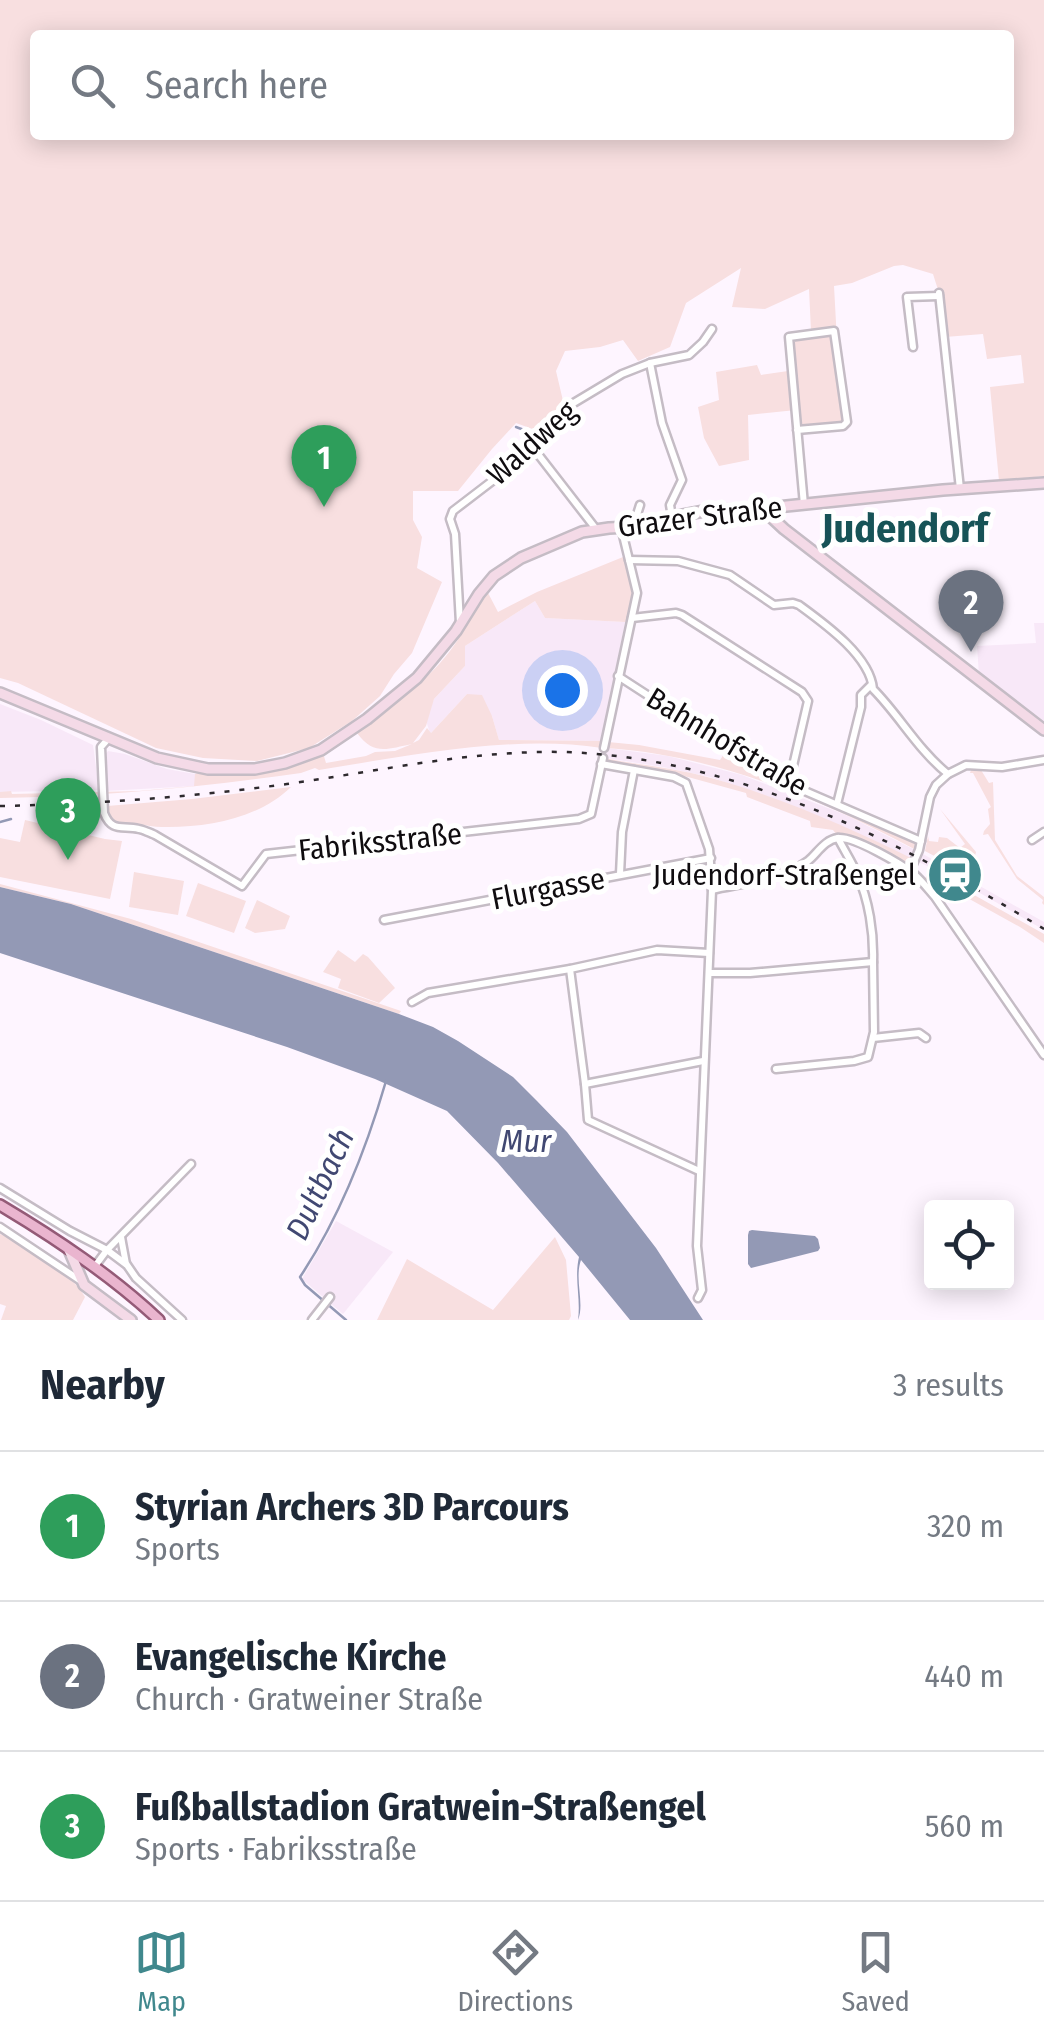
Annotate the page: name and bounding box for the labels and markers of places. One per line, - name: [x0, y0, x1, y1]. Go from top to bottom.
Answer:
- pin: 1: [292, 424, 356, 507]
- pin: 2: [938, 570, 1004, 652]
- pin: 3: [36, 778, 100, 860]
- station icon: Judendorf-Straßengel: [925, 845, 985, 905]
- place label: Judendorf-Straßengel: [653, 857, 916, 893]

